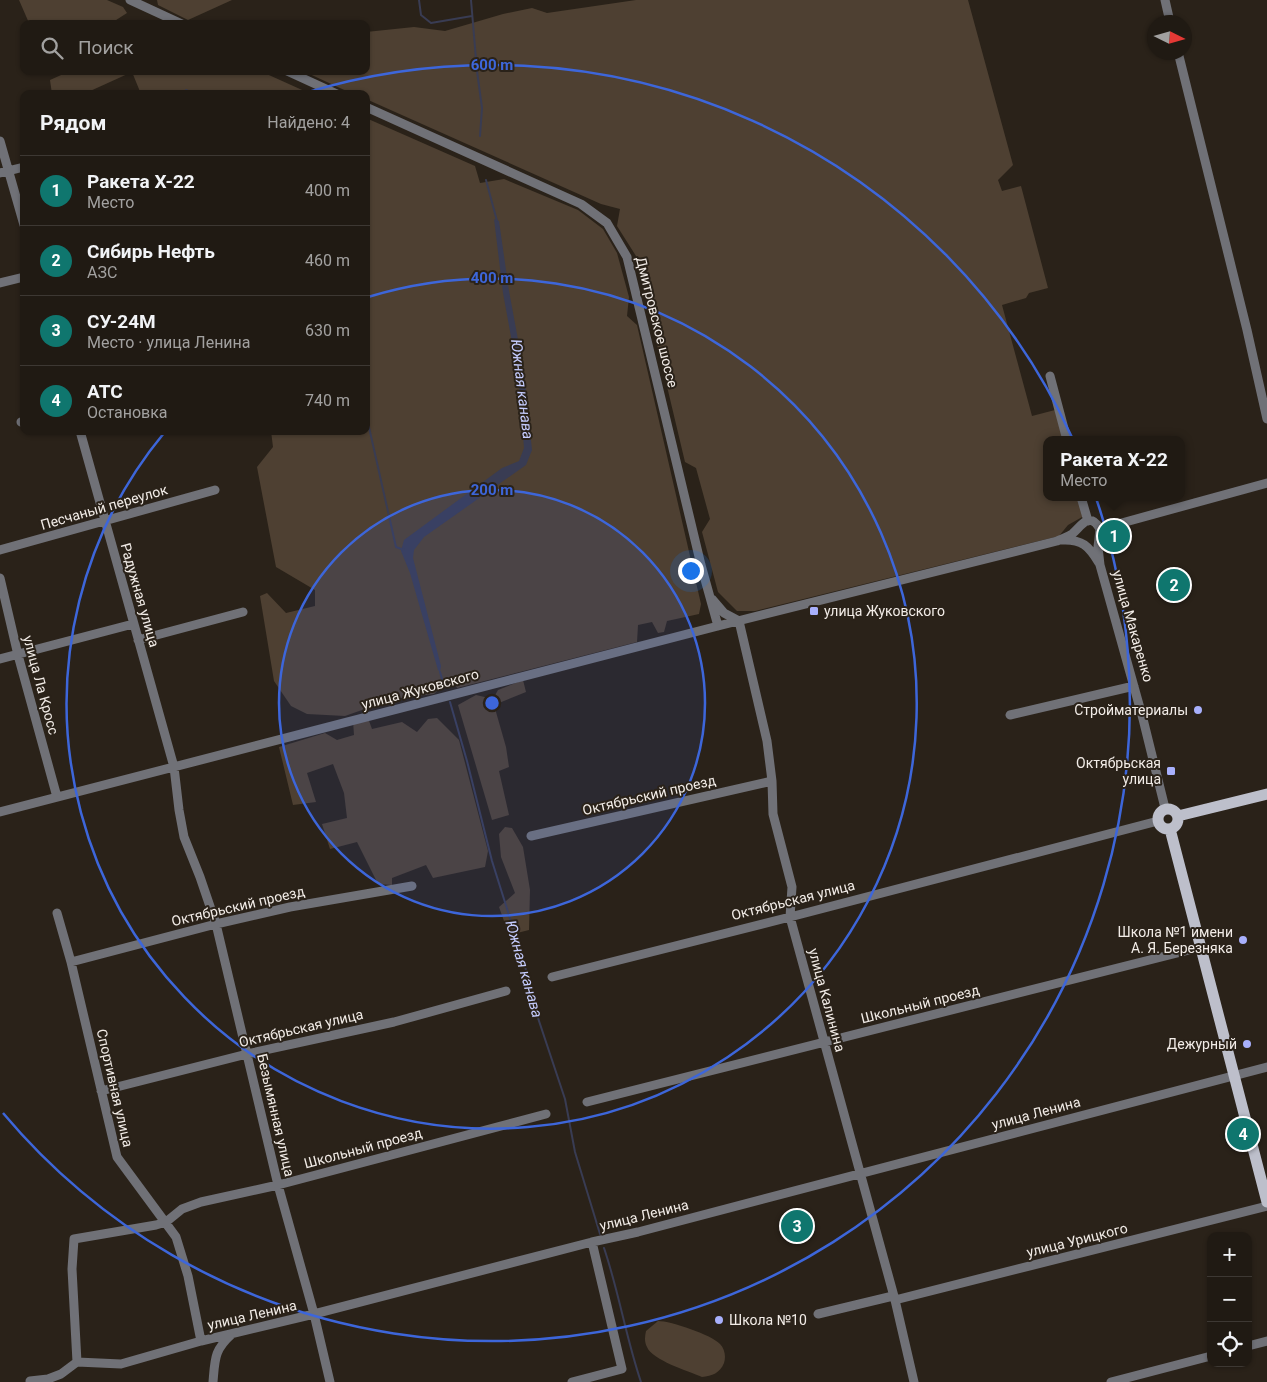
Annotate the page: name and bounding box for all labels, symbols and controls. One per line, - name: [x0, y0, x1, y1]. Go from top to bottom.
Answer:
- north arrow: [1147, 15, 1192, 60]
- search box: [20, 20, 370, 75]
- icon: search: [38, 34, 66, 62]
- text: Поиск: [78, 36, 134, 59]
- text: 600 m: [471, 56, 513, 74]
- text: Рядом: [40, 111, 106, 135]
- text: Найдено: 4: [267, 113, 350, 132]
- text: Ракета Х-22: [87, 170, 195, 193]
- text: 1: [51, 181, 61, 200]
- text: 400 m: [305, 181, 350, 200]
- text: Место: [87, 193, 134, 212]
- text: Сибирь Нефть: [87, 240, 215, 263]
- text: 2: [51, 251, 61, 270]
- text: 460 m: [305, 251, 350, 270]
- street label: Дмитровское шоссе: [633, 255, 681, 389]
- text: АЗС: [87, 263, 117, 282]
- text: 400 m: [471, 269, 513, 287]
- text: СУ-24М: [87, 310, 156, 333]
- text: 3: [51, 321, 61, 340]
- text: 630 m: [305, 321, 350, 340]
- text: Место · улица Ленина: [87, 333, 251, 352]
- water label: Южная канава: [507, 338, 537, 440]
- text: АТС: [87, 380, 123, 403]
- text: 4: [51, 391, 61, 410]
- text: 740 m: [305, 391, 350, 410]
- text: Остановка: [87, 403, 168, 422]
- popup: [1043, 436, 1185, 501]
- text: Ракета Х-22: [1060, 448, 1168, 471]
- text: Место: [1060, 471, 1107, 490]
- street label: Песчаный переулок: [39, 481, 170, 533]
- text: 200 m: [471, 481, 513, 499]
- pin: 1: [1098, 517, 1130, 555]
- street label: Радужная улица: [118, 541, 162, 649]
- your location: [678, 558, 704, 584]
- pin: 2: [1158, 566, 1190, 604]
- street label: улица Макаренко: [1109, 568, 1157, 684]
- place label: улица Жуковского: [824, 603, 945, 619]
- marker: улица Жуковского: [808, 605, 820, 617]
- street label: улица Ла Кросс: [20, 634, 62, 736]
- street label: улица Жуковского: [360, 666, 480, 712]
- centre of rings: [483, 694, 501, 712]
- place label: Стройматериалы: [1074, 702, 1188, 718]
- marker: Стройматериалы: [1192, 704, 1204, 716]
- place label: Октябрьская улица: [1076, 755, 1161, 787]
- marker: Октябрьская улица: [1165, 765, 1177, 777]
- street label: Октябрьский проезд: [581, 772, 718, 818]
- street label: Октябрьская улица: [730, 877, 856, 923]
- street label: Октябрьский проезд: [170, 883, 307, 929]
- water label: Южная канава: [501, 918, 547, 1020]
- place label: Школа №1 имени А. Я. Березняка: [1118, 924, 1233, 956]
- marker: Школа №1 имени А. Я. Березняка: [1237, 934, 1249, 946]
- street label: улица Калинина: [805, 946, 849, 1054]
- street label: Школьный проезд: [859, 981, 981, 1026]
- street label: Октябрьская улица: [237, 1006, 365, 1050]
- street label: Спортивная улица: [94, 1027, 136, 1149]
- place label: Дежурный: [1167, 1036, 1237, 1052]
- marker: Дежурный: [1241, 1038, 1253, 1050]
- street label: Безымянная улица: [254, 1052, 298, 1178]
- street label: улица Ленина: [990, 1093, 1082, 1133]
- pin: 4: [1227, 1115, 1259, 1153]
- street label: Школьный проезд: [302, 1124, 424, 1171]
- street label: улица Ленина: [598, 1196, 690, 1234]
- pin: 3: [781, 1207, 813, 1245]
- street label: улица Урицкого: [1025, 1220, 1129, 1260]
- map controls: [1207, 1232, 1252, 1367]
- button: +: [1207, 1232, 1252, 1277]
- button: −: [1207, 1277, 1252, 1322]
- street label: улица Ленина: [206, 1297, 298, 1333]
- place label: Школа №10: [729, 1312, 807, 1328]
- marker: Школа №10: [713, 1314, 725, 1326]
- button: locate: [1207, 1322, 1252, 1367]

